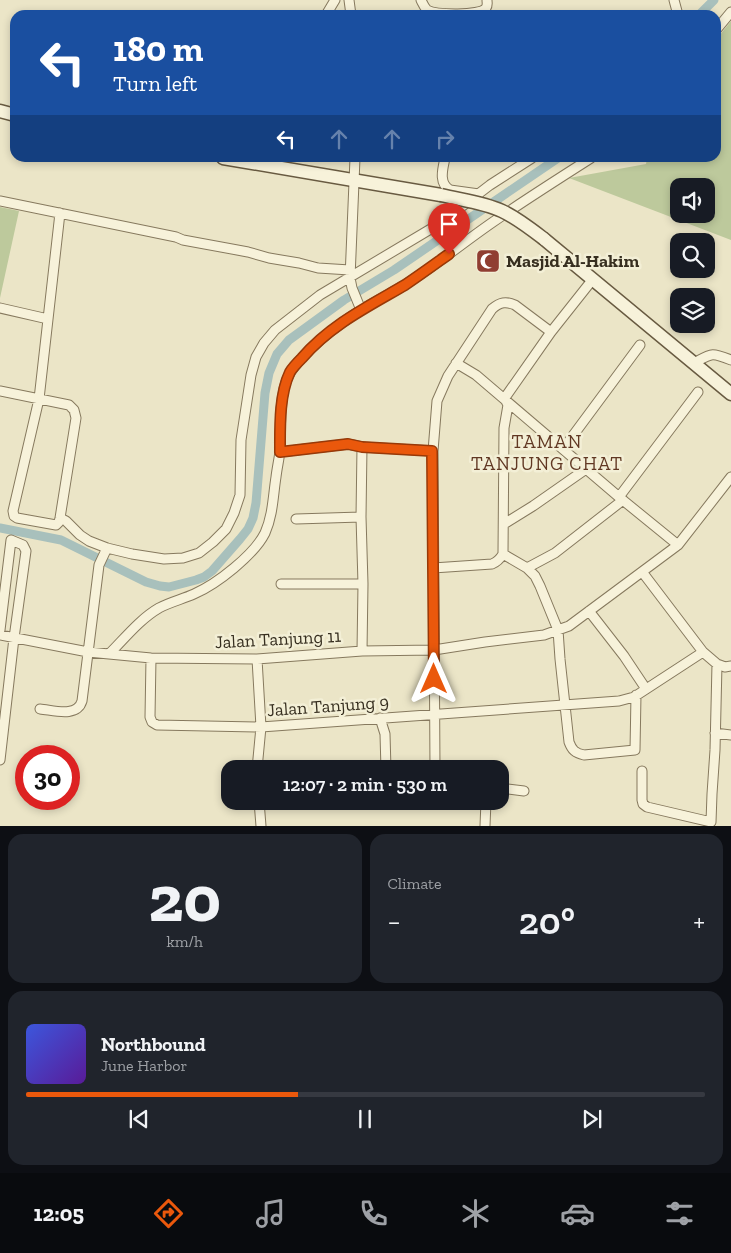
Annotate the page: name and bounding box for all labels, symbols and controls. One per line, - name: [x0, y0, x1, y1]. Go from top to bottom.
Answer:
- text: 180 m: [113, 28, 203, 70]
- icon: left: [30, 30, 95, 95]
- text: Turn left: [113, 70, 197, 97]
- icon: left: [272, 125, 300, 153]
- icon: ahead: [325, 125, 353, 153]
- icon: ahead: [378, 125, 406, 153]
- icon: right: [431, 125, 459, 153]
- map controls: [670, 178, 715, 333]
- button: sound: [670, 178, 715, 223]
- pin: [428, 203, 470, 254]
- icon: arrive: [435, 210, 463, 238]
- button: search: [670, 233, 715, 278]
- mosque icon: Masjid Al-Hakim: [475, 248, 501, 274]
- place label: Masjid Al-Hakim: [506, 250, 639, 272]
- button: layers: [670, 288, 715, 333]
- district label: TAMAN TANJUNG CHAT: [471, 430, 623, 475]
- street label: Jalan Tanjung 11: [214, 625, 342, 653]
- position arrow: [407, 652, 459, 704]
- street label: Jalan Tanjung 9: [266, 691, 390, 721]
- speed limit sign: 30: [15, 745, 80, 810]
- text: 12:07 · 2 min · 530 m: [283, 773, 447, 796]
- text: 20: [149, 860, 221, 938]
- text: Climate: [388, 874, 442, 893]
- text: 20°: [519, 898, 575, 944]
- text: −: [388, 905, 401, 938]
- text: +: [693, 905, 705, 938]
- text: km/h: [166, 932, 203, 951]
- text: Northbound: [101, 1033, 206, 1056]
- text: June Harbor: [101, 1056, 187, 1075]
- icon: previous: [125, 1105, 153, 1133]
- icon: pause: [351, 1105, 379, 1133]
- icon: next: [578, 1105, 606, 1133]
- icon: directions: [151, 1196, 186, 1231]
- icon: music: [253, 1196, 288, 1231]
- icon: phone: [356, 1196, 391, 1231]
- icon: climate: [458, 1196, 493, 1231]
- icon: car: [560, 1196, 595, 1231]
- icon: filters: [662, 1196, 697, 1231]
- text: 12:05: [34, 1200, 84, 1227]

